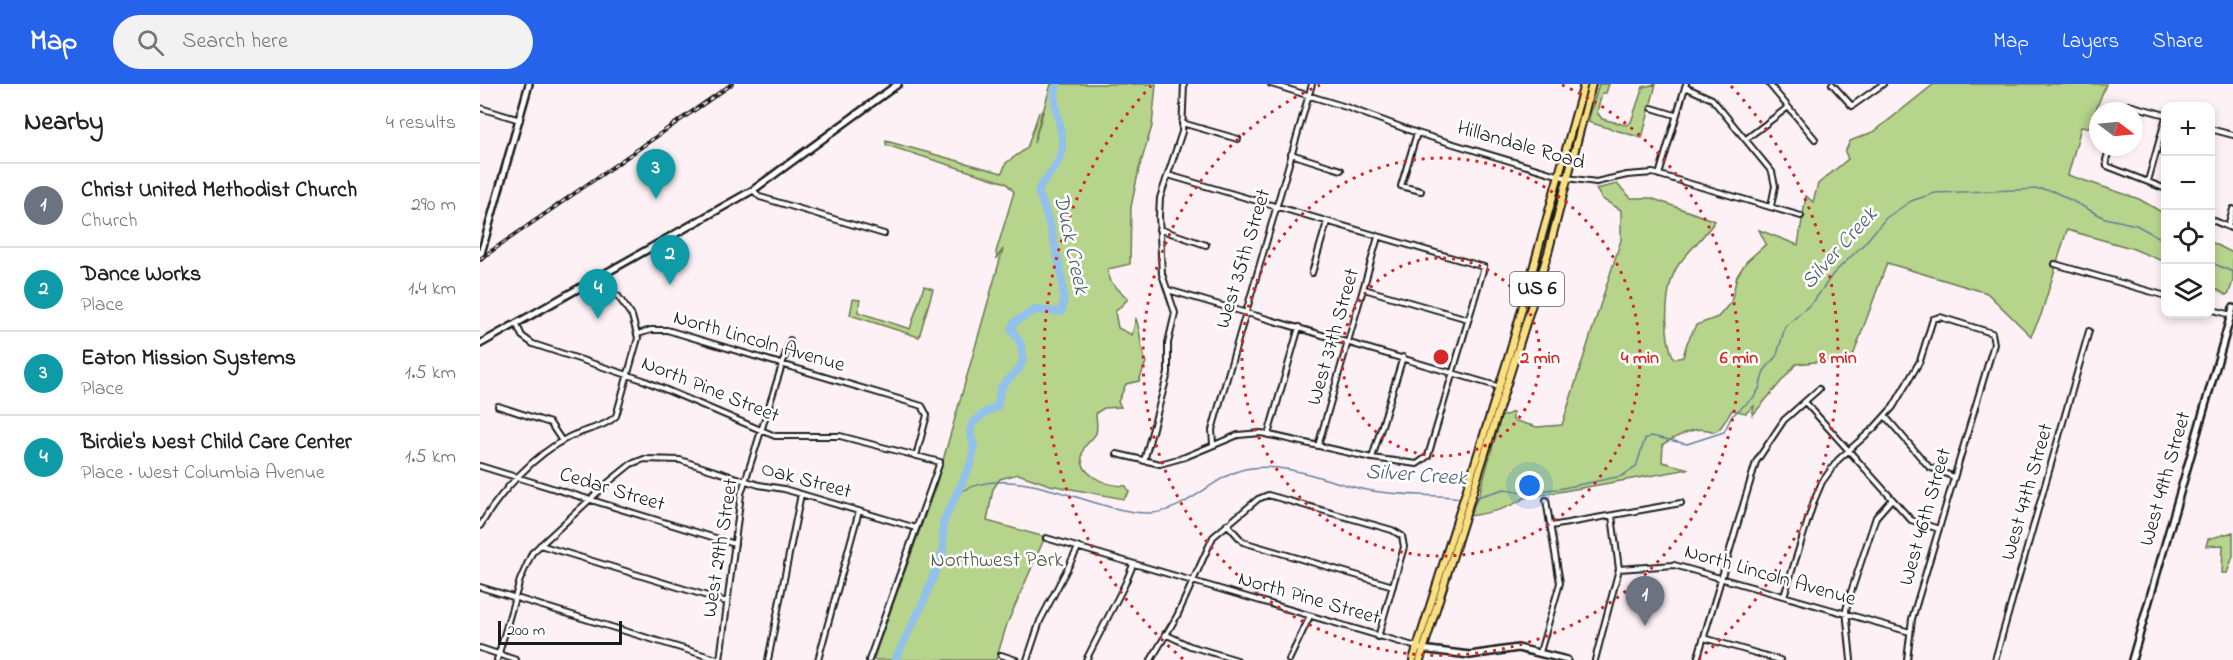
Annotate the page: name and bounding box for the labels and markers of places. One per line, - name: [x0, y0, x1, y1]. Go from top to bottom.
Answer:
- pin: 3: [636, 150, 675, 199]
- pin: 2: [650, 236, 690, 285]
- pin: 4: [578, 270, 618, 319]
- centre of rings: [1431, 347, 1451, 367]
- pin: 1: [1626, 576, 1664, 626]

